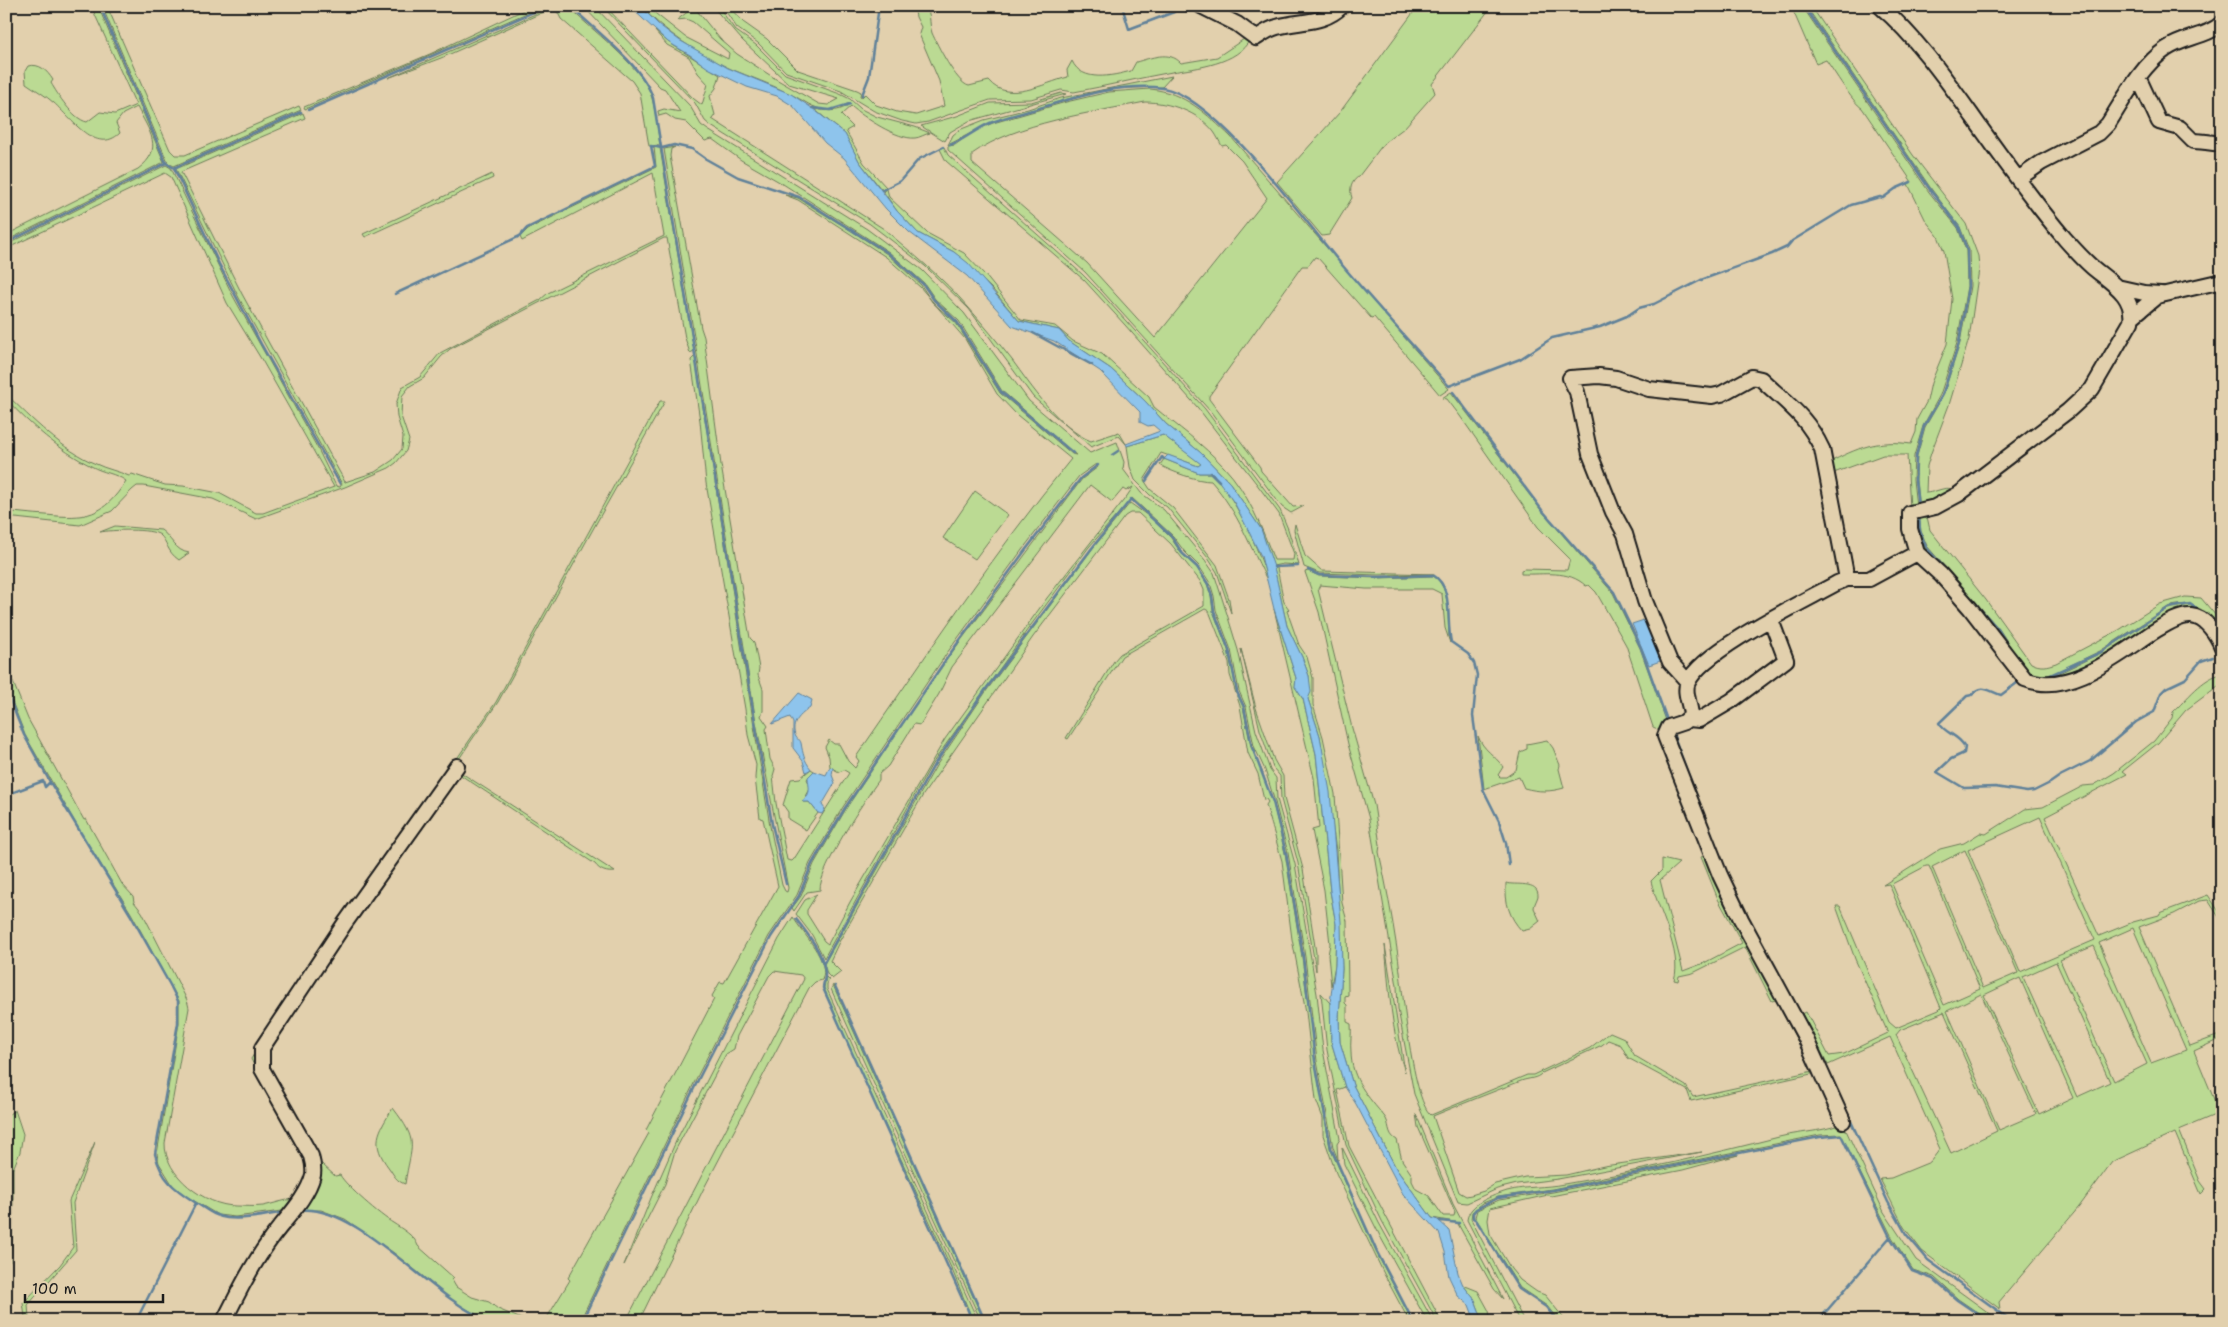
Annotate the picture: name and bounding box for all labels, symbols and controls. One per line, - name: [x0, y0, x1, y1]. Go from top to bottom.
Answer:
- scale bar: [25, 1272, 162, 1304]
- text: 100 m: [32, 1279, 77, 1299]

